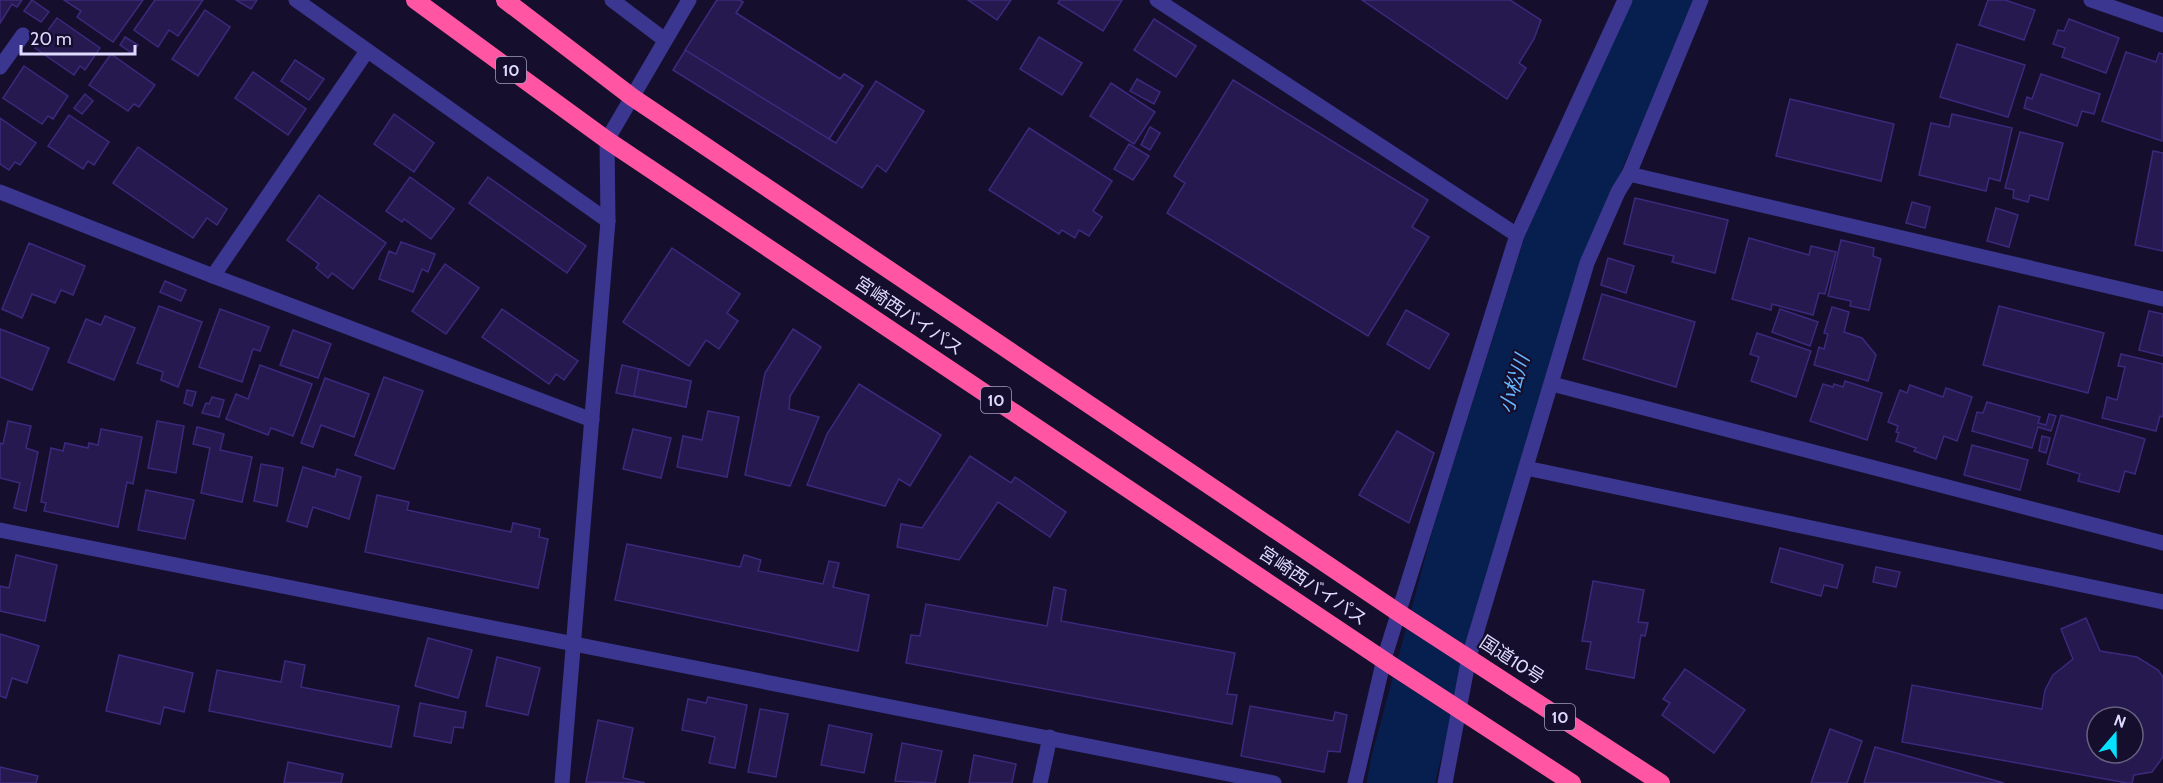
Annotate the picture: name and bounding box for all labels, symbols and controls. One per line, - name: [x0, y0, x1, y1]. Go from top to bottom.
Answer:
- scale bar: [21, 18, 135, 56]
- text: 20 m: [30, 28, 72, 50]
- road number: 10: [496, 57, 526, 83]
- street label: 宮崎西バイパス: [851, 272, 967, 360]
- water label: 小松川: [1494, 350, 1535, 416]
- road number: 10: [981, 387, 1011, 413]
- street label: 宮崎西バイパス: [1255, 542, 1371, 630]
- street label: 国道10号: [1476, 631, 1548, 689]
- road number: 10: [1545, 704, 1575, 730]
- north arrow: [2085, 705, 2145, 765]
- text: N: [2111, 711, 2129, 732]

